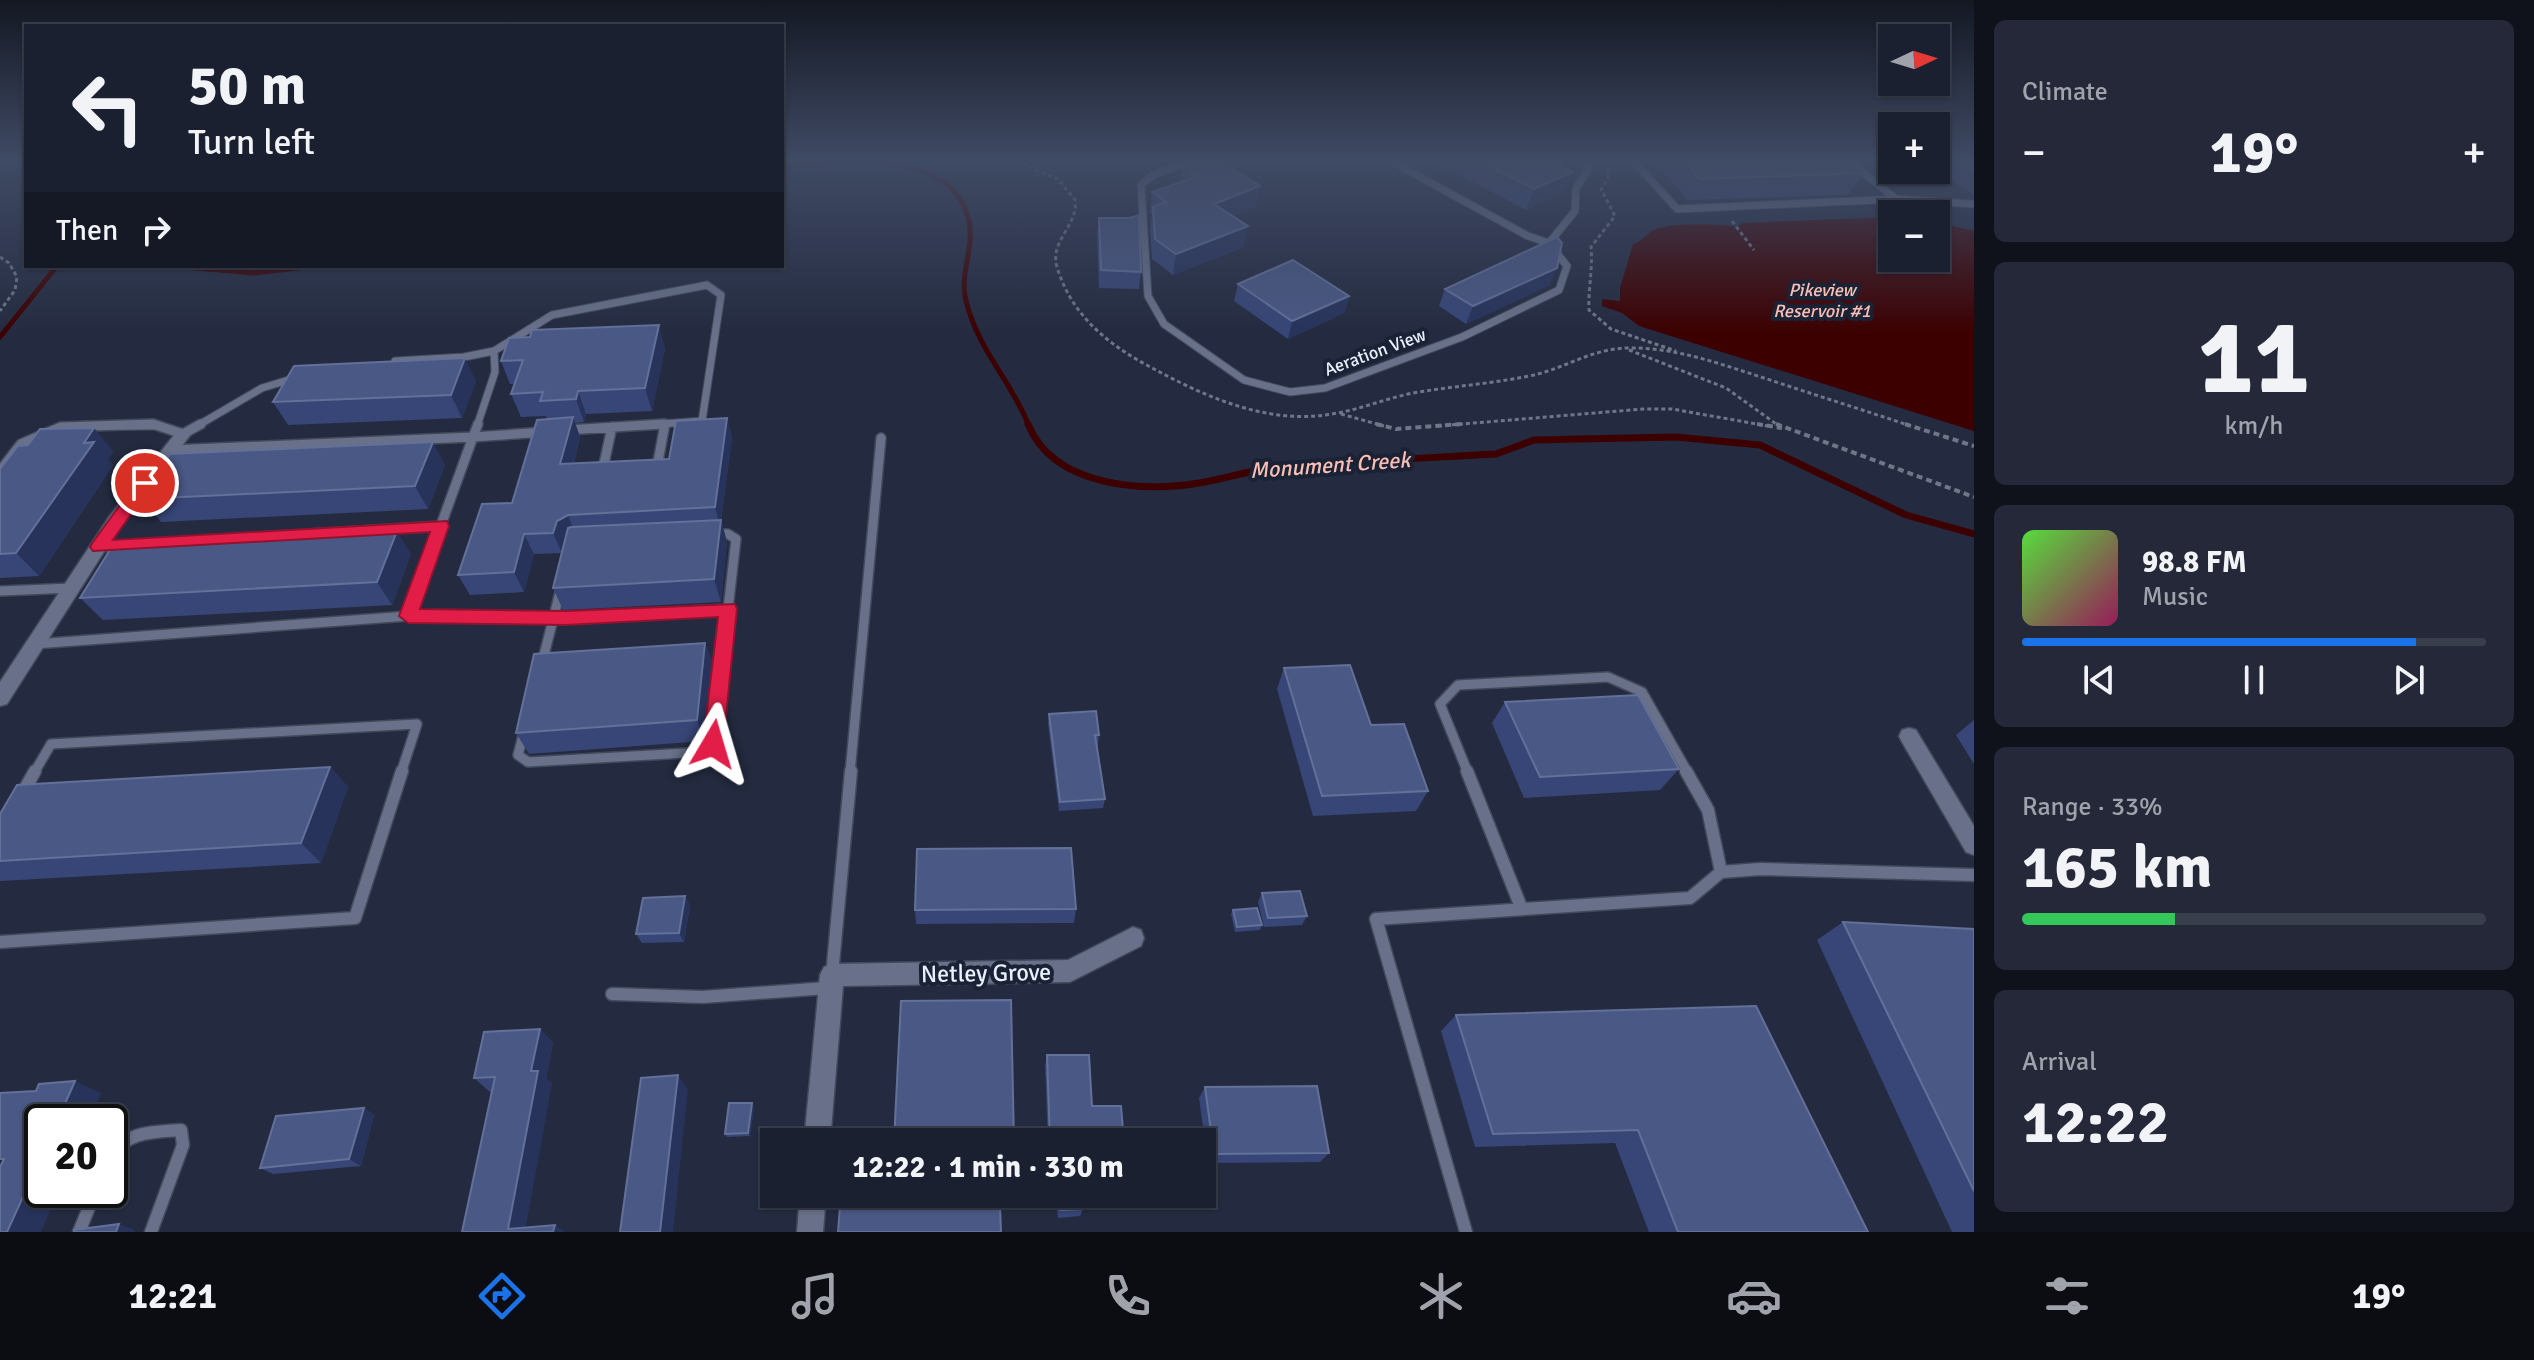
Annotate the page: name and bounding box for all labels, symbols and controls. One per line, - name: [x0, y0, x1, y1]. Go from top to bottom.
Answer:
- north arrow: [1878, 24, 1950, 96]
- map controls: [1878, 24, 1950, 272]
- text: 50 m: [188, 51, 306, 120]
- icon: left: [56, 56, 160, 160]
- text: Climate: [2022, 76, 2108, 108]
- button: +: [1878, 112, 1950, 184]
- text: 19°: [2210, 116, 2298, 190]
- text: Turn left: [188, 120, 315, 165]
- text: −: [2022, 126, 2046, 180]
- text: +: [2462, 126, 2486, 180]
- button: −: [1878, 200, 1950, 272]
- icon: right: [134, 208, 178, 252]
- text: Then: [56, 212, 118, 249]
- water label: Pikeview Reservoir #1: [1773, 279, 1871, 322]
- text: 11: [2198, 294, 2310, 422]
- street label: Aeration View: [1321, 323, 1429, 381]
- text: km/h: [2225, 410, 2283, 442]
- water label: Monument Creek: [1249, 446, 1413, 484]
- pin: [111, 449, 179, 517]
- icon: arrive: [123, 461, 167, 505]
- text: 98.8 FM: [2142, 544, 2247, 581]
- text: Music: [2142, 581, 2208, 613]
- icon: previous: [2077, 658, 2121, 702]
- icon: pause: [2232, 658, 2276, 702]
- icon: next: [2387, 658, 2431, 702]
- position arrow: [671, 702, 755, 786]
- text: Range · 33%: [2022, 791, 2163, 823]
- text: 165 km: [2022, 831, 2212, 905]
- street label: Netley Grove: [921, 957, 1051, 989]
- text: Arrival: [2022, 1046, 2097, 1078]
- text: 12:22: [2022, 1086, 2169, 1160]
- speed limit sign: 20: [24, 1104, 128, 1208]
- text: 12:22 · 1 min · 330 m: [852, 1149, 1124, 1186]
- icon: directions: [474, 1268, 530, 1324]
- icon: music: [787, 1268, 843, 1324]
- icon: phone: [1100, 1268, 1156, 1324]
- icon: climate: [1413, 1268, 1469, 1324]
- icon: car: [1726, 1268, 1782, 1324]
- icon: filters: [2039, 1268, 2095, 1324]
- text: 12:21: [129, 1274, 217, 1319]
- text: 19°: [2352, 1274, 2405, 1319]

